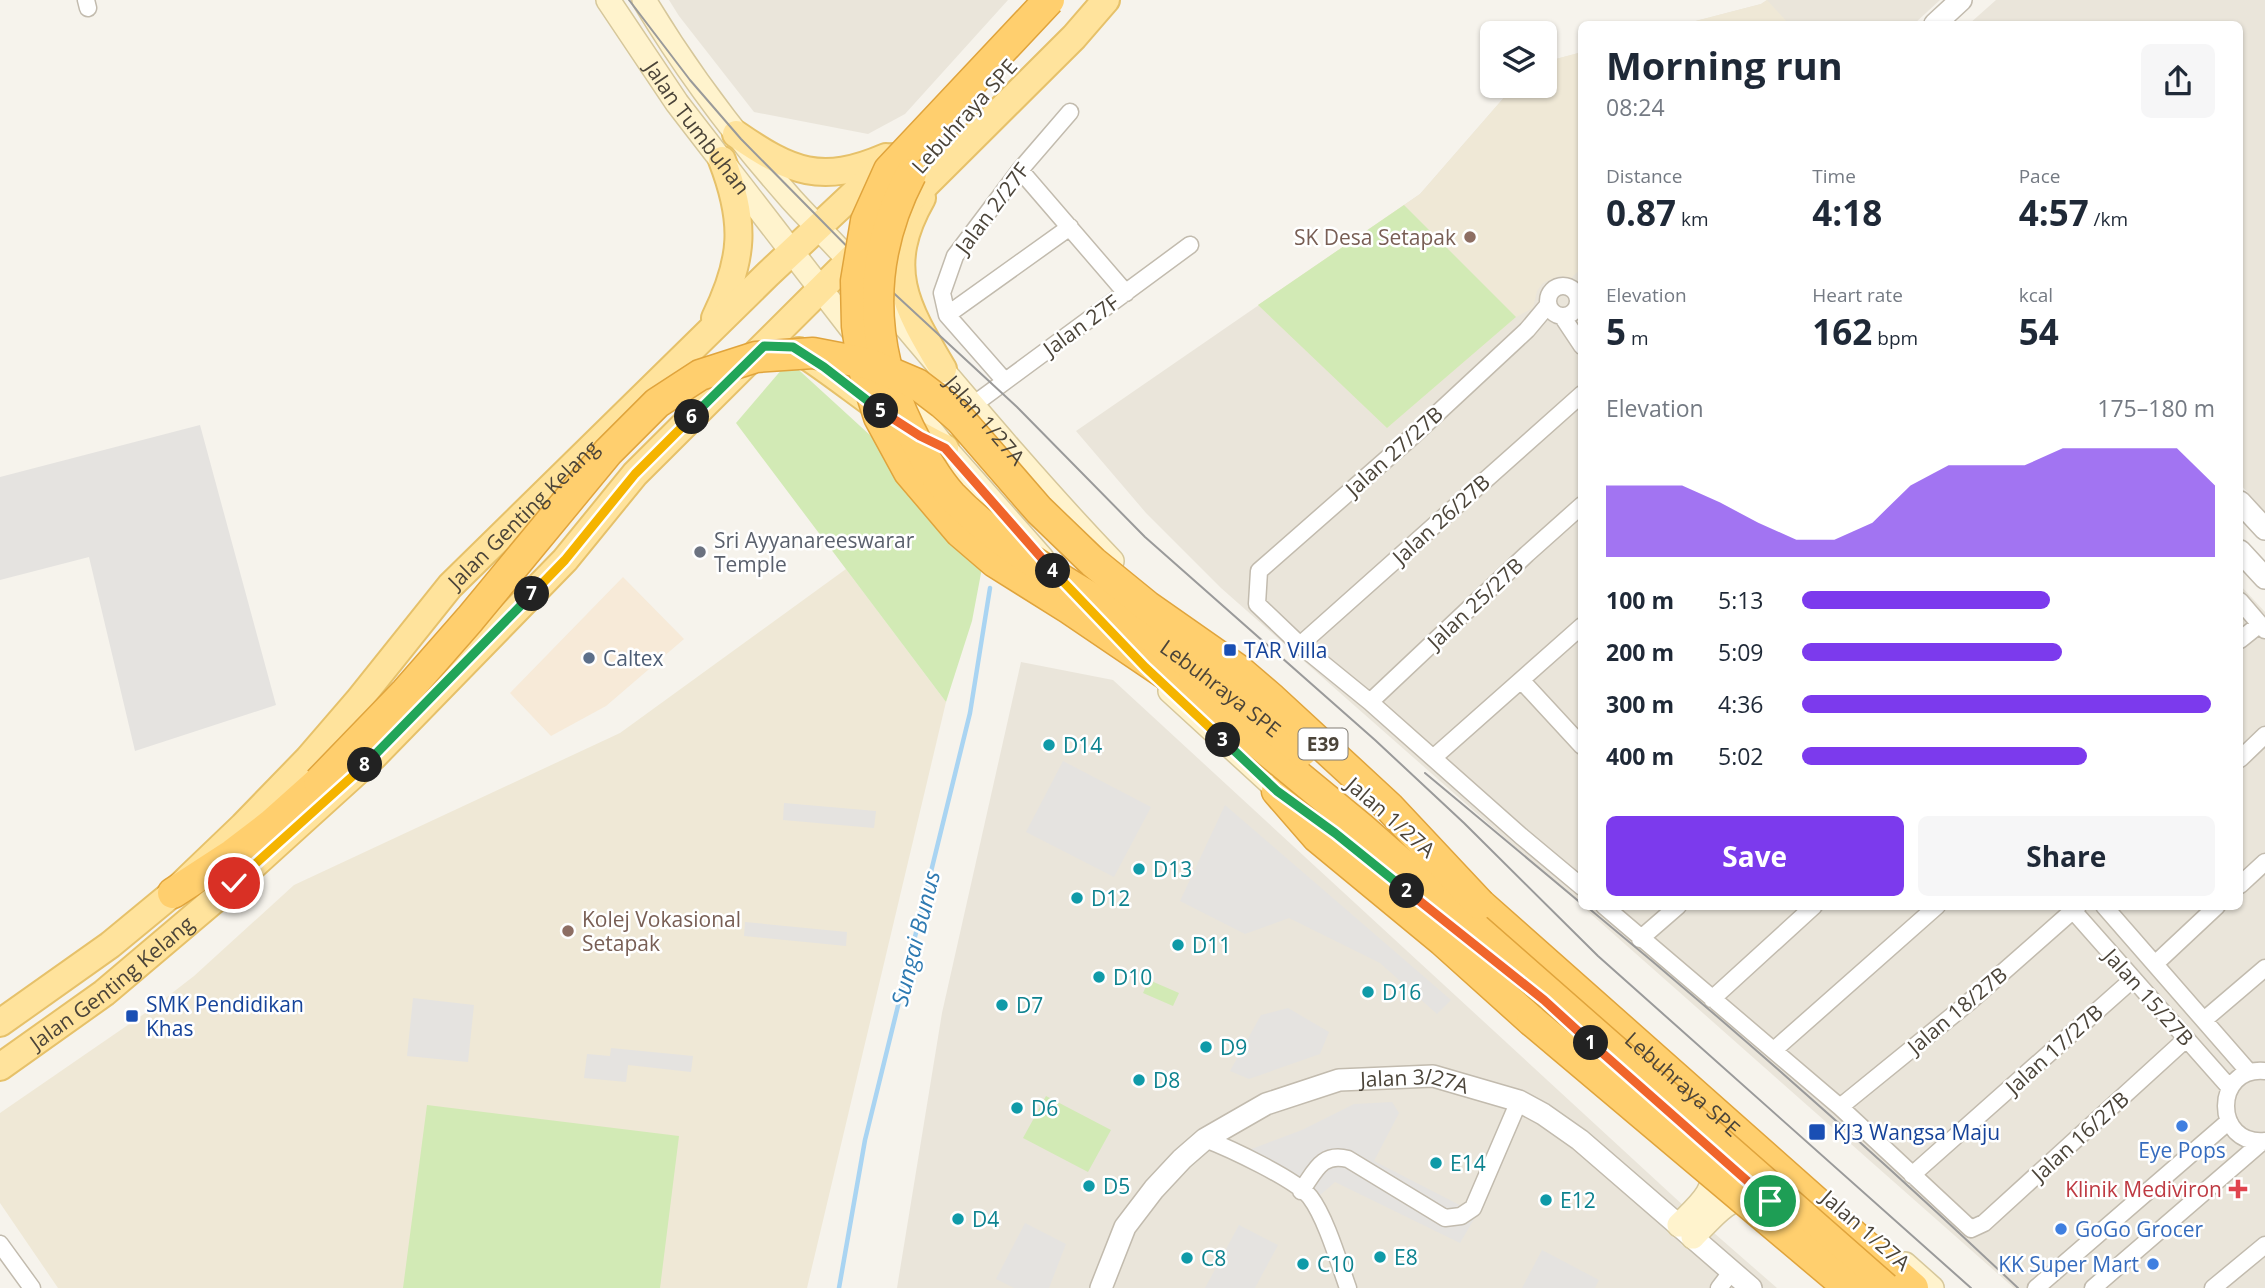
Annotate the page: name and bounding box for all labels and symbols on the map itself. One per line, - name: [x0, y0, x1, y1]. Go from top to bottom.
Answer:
- street label: Lebuhraya SPE: [905, 53, 1023, 179]
- street label: Jalan Tumbuhan: [638, 54, 756, 200]
- street label: Jalan 2/27F: [947, 157, 1036, 261]
- place label: SK Desa Setapak: [1294, 223, 1456, 251]
- marker: SK Desa Setapak: [1462, 229, 1478, 245]
- street label: Jalan 27F: [1036, 288, 1125, 363]
- street label: Jalan 1/27A: [938, 368, 1032, 471]
- pin: 5: [864, 394, 898, 428]
- pin: 6: [674, 400, 710, 434]
- street label: Jalan 27/27B: [1338, 400, 1449, 504]
- street label: Jalan Genting Kelang: [440, 434, 605, 596]
- street label: Jalan 26/27B: [1385, 468, 1496, 572]
- place label: Sri Ayyanareeswarar Temple: [714, 526, 915, 578]
- marker: Sri Ayyanareeswarar Temple: [692, 544, 708, 560]
- street label: Jalan 25/27B: [1419, 551, 1529, 656]
- pin: 4: [1036, 554, 1070, 588]
- pin: 7: [514, 576, 550, 612]
- street label: Lebuhraya SPE: [1155, 633, 1287, 743]
- place label: TAR Villa: [1244, 636, 1327, 664]
- marker: TAR Villa: [1222, 642, 1238, 658]
- place label: Caltex: [603, 644, 663, 672]
- marker: Caltex: [581, 650, 597, 666]
- pin: 3: [1206, 722, 1240, 758]
- road number: E39: [1298, 729, 1348, 760]
- place label: D14: [1063, 731, 1102, 759]
- marker: D14: [1041, 737, 1057, 753]
- pin: 8: [348, 748, 382, 782]
- street label: Jalan 1/27A: [1339, 769, 1442, 864]
- pin: [204, 853, 264, 913]
- place label: D13: [1153, 855, 1192, 883]
- marker: D13: [1131, 861, 1147, 877]
- water label: Sungai Bunus: [883, 867, 947, 1009]
- pin: 2: [1390, 874, 1424, 908]
- place label: D12: [1091, 884, 1130, 912]
- marker: D12: [1069, 890, 1085, 906]
- place label: Kolej Vokasional Setapak: [582, 905, 741, 957]
- street label: Jalan Genting Kelang: [22, 909, 199, 1057]
- marker: Kolej Vokasional Setapak: [560, 923, 576, 939]
- place label: D11: [1192, 931, 1231, 959]
- marker: D11: [1170, 937, 1186, 953]
- street label: Jalan 15/27B: [2096, 941, 2200, 1052]
- street label: Jalan 18/27B: [1900, 960, 2013, 1061]
- place label: D10: [1113, 963, 1152, 991]
- marker: D10: [1091, 969, 1107, 985]
- place label: D16: [1382, 978, 1421, 1006]
- marker: D16: [1360, 984, 1376, 1000]
- place label: SMK Pendidikan Khas: [146, 990, 304, 1042]
- place label: D7: [1016, 991, 1043, 1019]
- marker: D7: [994, 997, 1010, 1013]
- street label: Jalan 17/27B: [1998, 998, 2109, 1102]
- marker: SMK Pendidikan Khas: [124, 1008, 140, 1024]
- street label: Lebuhraya SPE: [1619, 1025, 1746, 1142]
- pin: 1: [1574, 1026, 1608, 1060]
- place label: D9: [1220, 1033, 1247, 1061]
- marker: D9: [1198, 1039, 1214, 1055]
- street label: Jalan 3/27A: [1358, 1062, 1473, 1100]
- place label: D8: [1153, 1066, 1180, 1094]
- marker: D8: [1131, 1072, 1147, 1088]
- street label: Jalan 16/27B: [2024, 1085, 2135, 1189]
- place label: D6: [1031, 1094, 1058, 1122]
- marker: D6: [1009, 1100, 1025, 1116]
- place label: KJ3 Wangsa Maju: [1833, 1118, 2000, 1146]
- marker: Eye Pops: [2174, 1118, 2190, 1134]
- marker: KJ3 Wangsa Maju: [1807, 1122, 1827, 1142]
- place label: Eye Pops: [2138, 1136, 2226, 1164]
- place label: E14: [1450, 1149, 1486, 1177]
- marker: E14: [1428, 1155, 1444, 1171]
- pin: [1740, 1171, 1800, 1231]
- place label: D5: [1103, 1172, 1130, 1200]
- place label: Klinik Mediviron: [2065, 1175, 2222, 1203]
- marker: D5: [1081, 1178, 1097, 1194]
- marker: Klinik Mediviron: [2228, 1179, 2248, 1199]
- street label: Jalan 1/27A: [1814, 1182, 1917, 1277]
- place label: E12: [1560, 1186, 1596, 1214]
- marker: E12: [1538, 1192, 1554, 1208]
- place label: D4: [972, 1205, 999, 1233]
- marker: D4: [950, 1211, 966, 1227]
- place label: GoGo Grocer: [2075, 1215, 2204, 1243]
- marker: GoGo Grocer: [2053, 1221, 2069, 1237]
- place label: E8: [1394, 1243, 1418, 1271]
- place label: C8: [1201, 1244, 1226, 1272]
- marker: E8: [1372, 1249, 1388, 1265]
- marker: C8: [1179, 1250, 1195, 1266]
- place label: C10: [1317, 1250, 1354, 1278]
- place label: KK Super Mart: [1998, 1250, 2139, 1278]
- marker: C10: [1295, 1256, 1311, 1272]
- marker: KK Super Mart: [2145, 1256, 2161, 1272]

